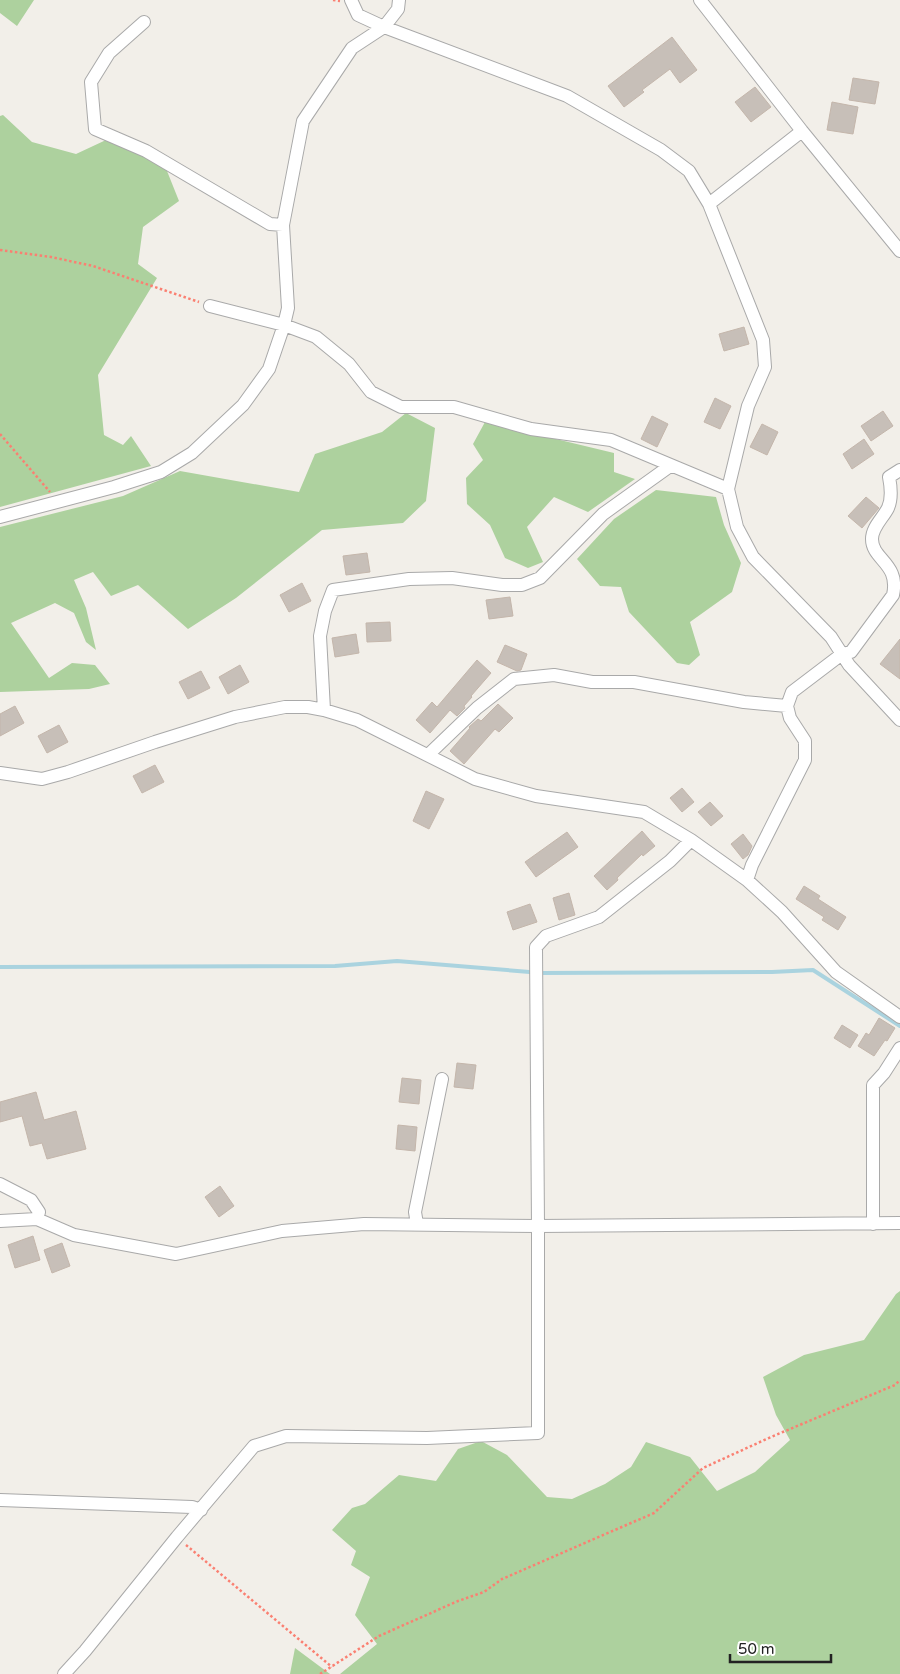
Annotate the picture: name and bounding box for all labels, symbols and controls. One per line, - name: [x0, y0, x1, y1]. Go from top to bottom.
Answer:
- scale bar: [730, 1632, 831, 1664]
- text: 50 m: [738, 1640, 775, 1658]

